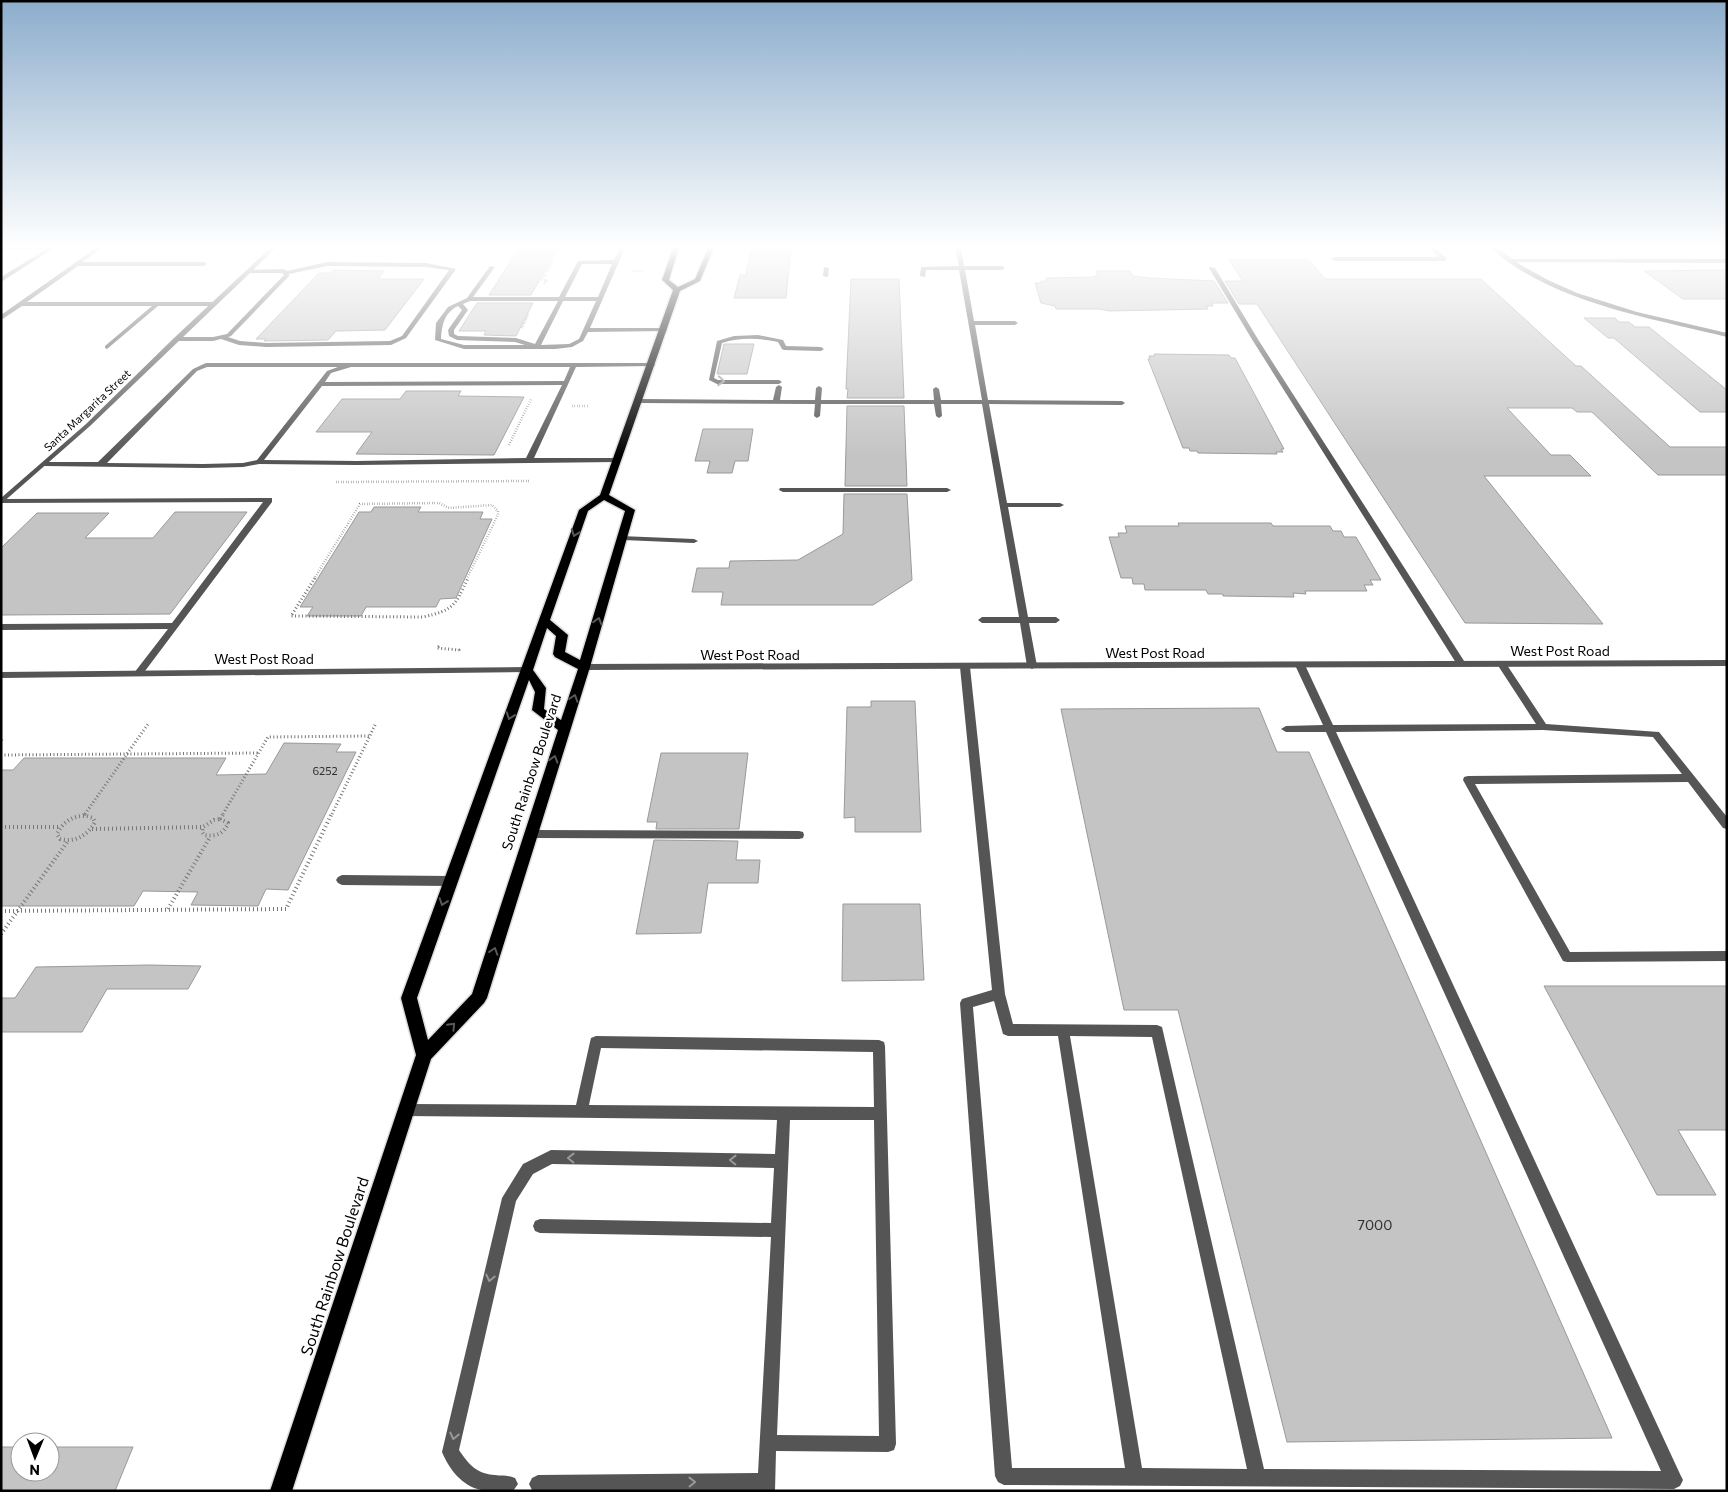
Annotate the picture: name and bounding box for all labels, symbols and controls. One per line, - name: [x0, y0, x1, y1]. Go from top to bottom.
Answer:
- street label: Santa Margarita Street: [41, 366, 133, 454]
- one-way arrow: [718, 375, 726, 386]
- one-way arrow: [571, 528, 581, 537]
- one-way arrow: [592, 617, 602, 625]
- street label: West Post Road: [1510, 642, 1610, 659]
- street label: West Post Road: [1105, 644, 1205, 661]
- street label: West Post Road: [700, 646, 800, 663]
- street label: West Post Road: [214, 650, 314, 667]
- street label: South Rainbow Boulevard: [498, 692, 564, 852]
- one-way arrow: [568, 694, 578, 702]
- one-way arrow: [506, 712, 516, 720]
- one-way arrow: [549, 756, 559, 764]
- house number: 6252: [312, 764, 338, 777]
- one-way arrow: [439, 897, 449, 906]
- one-way arrow: [488, 948, 498, 956]
- one-way arrow: [446, 1023, 455, 1032]
- one-way arrow: [566, 1152, 574, 1163]
- one-way arrow: [729, 1155, 736, 1165]
- street label: South Rainbow Boulevard: [296, 1174, 372, 1358]
- house number: 7000: [1358, 1216, 1392, 1233]
- one-way arrow: [485, 1274, 496, 1283]
- north arrow: [10, 1432, 60, 1482]
- one-way arrow: [449, 1432, 460, 1441]
- text: N: [29, 1462, 40, 1479]
- one-way arrow: [688, 1477, 696, 1487]

